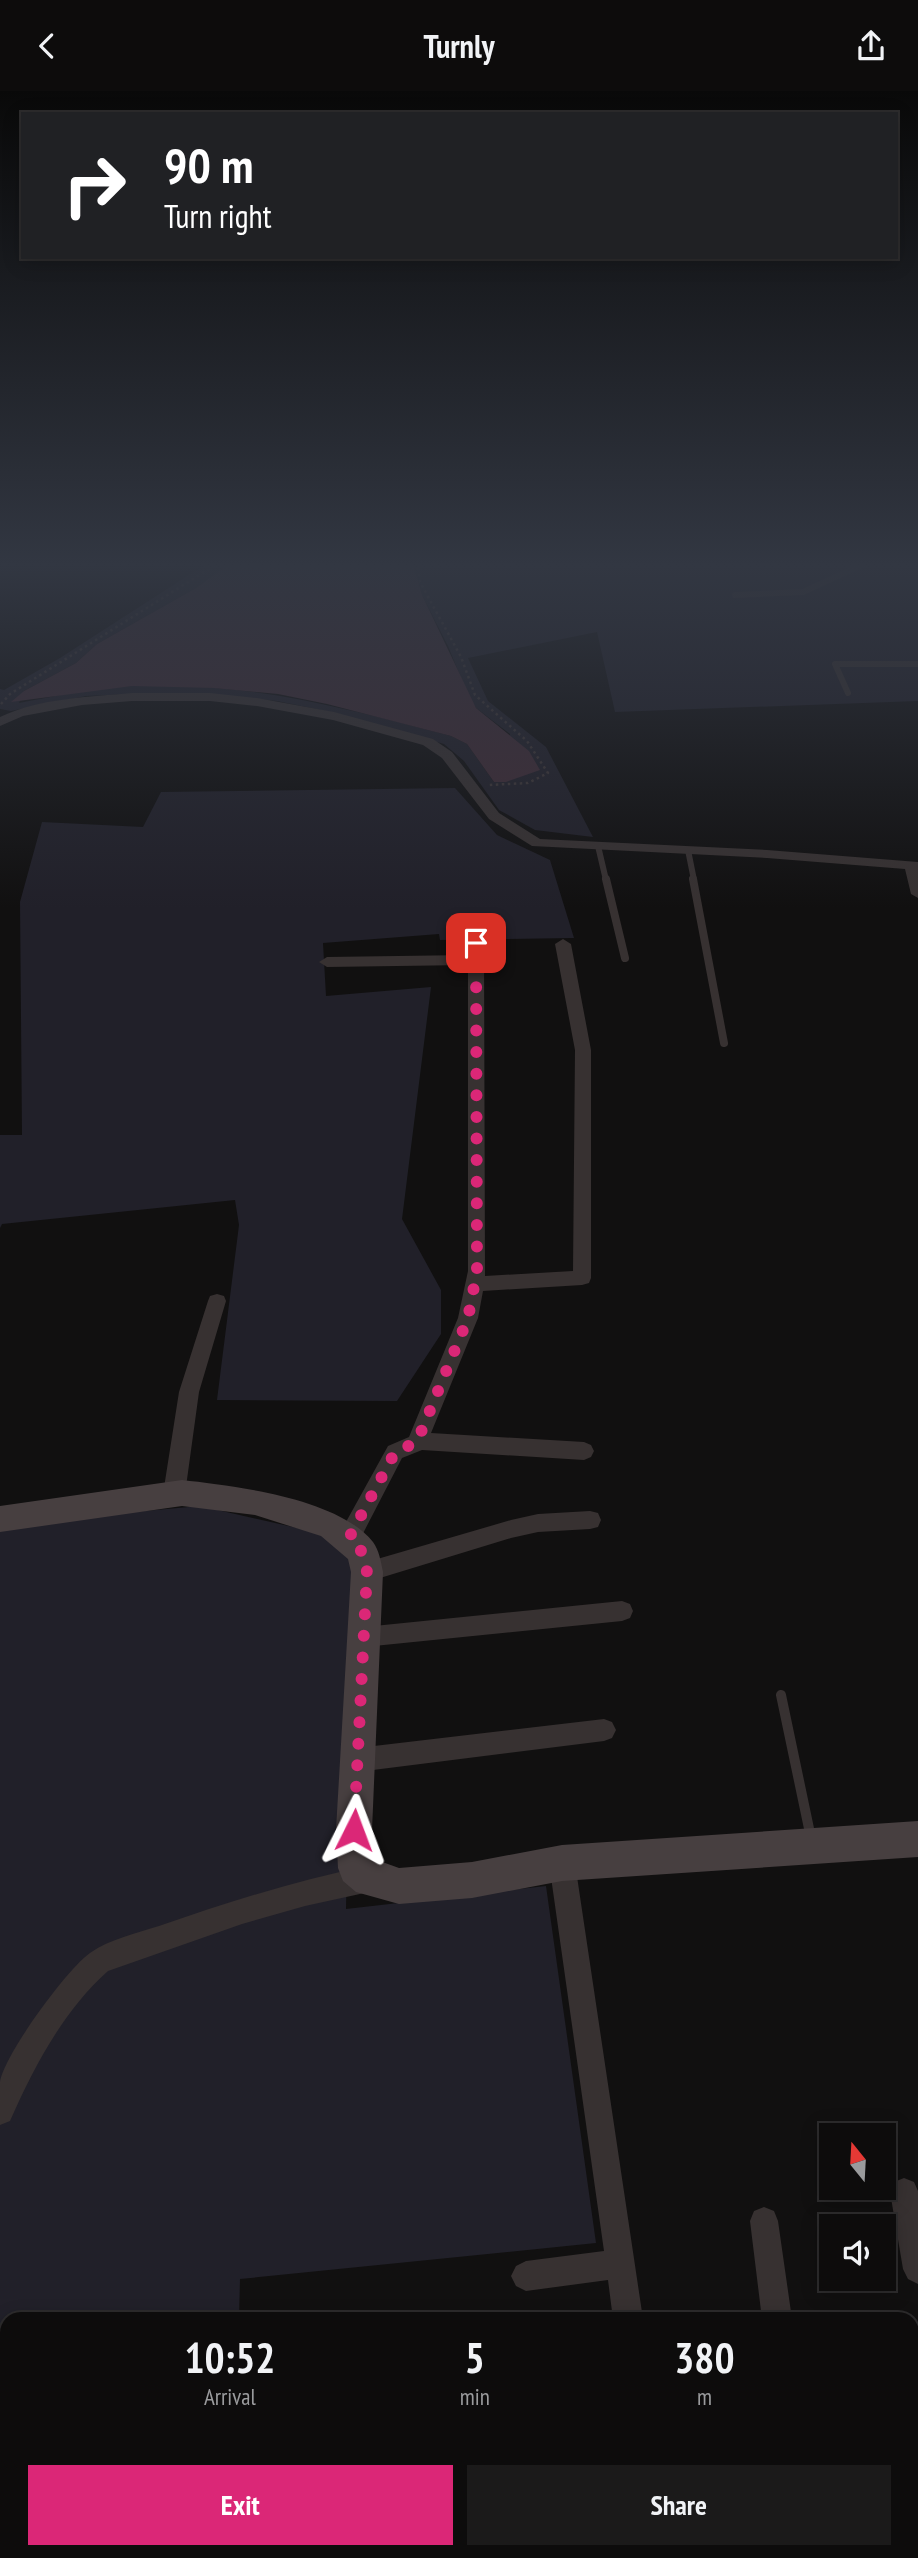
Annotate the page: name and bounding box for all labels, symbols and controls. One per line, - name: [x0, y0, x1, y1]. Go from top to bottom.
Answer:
- text: Turnly: [423, 25, 495, 67]
- icon: back: [28, 27, 66, 65]
- icon: share: [852, 27, 890, 65]
- text: 90 m: [164, 133, 253, 197]
- icon: right: [49, 140, 140, 231]
- text: Turn right: [164, 195, 272, 237]
- pin: [446, 913, 506, 973]
- icon: arrive: [457, 924, 495, 962]
- position arrow: [317, 1793, 391, 1867]
- north arrow: [819, 2123, 896, 2200]
- map controls: [819, 2123, 896, 2291]
- button: sound: [819, 2214, 896, 2291]
- text: 10:52: [184, 2330, 275, 2385]
- text: 5: [465, 2330, 485, 2385]
- text: 380: [674, 2330, 735, 2385]
- text: Arrival: [204, 2382, 256, 2411]
- text: min: [460, 2382, 490, 2411]
- text: m: [697, 2382, 712, 2411]
- button: Exit: [28, 2465, 453, 2545]
- button: Share: [467, 2465, 891, 2545]

